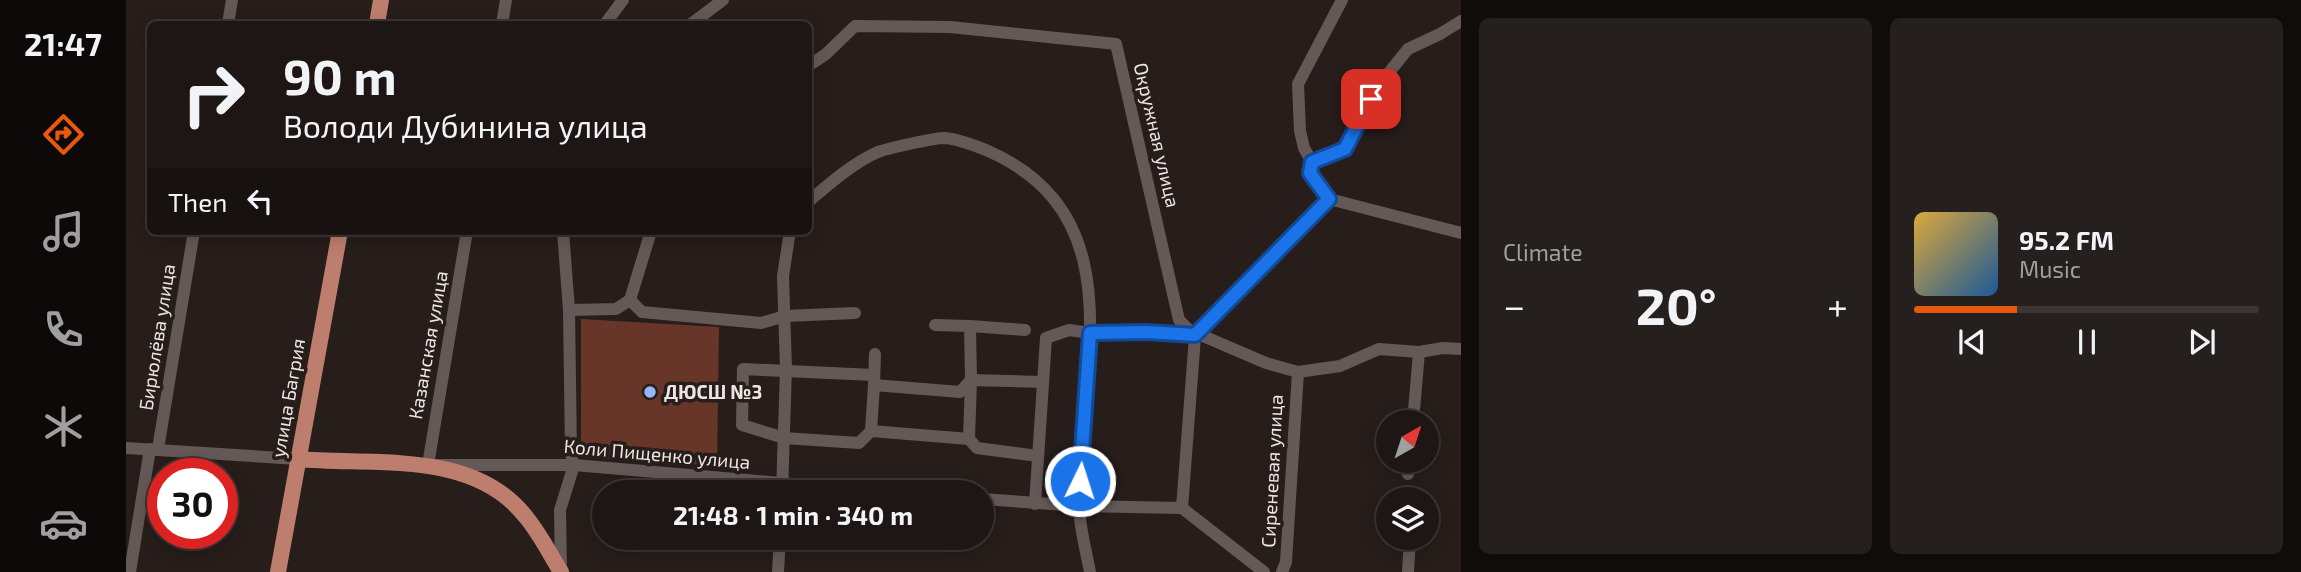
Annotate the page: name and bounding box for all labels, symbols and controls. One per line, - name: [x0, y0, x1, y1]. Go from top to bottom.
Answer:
- text: 21:47: [24, 24, 102, 62]
- text: 90 m: [283, 46, 397, 105]
- icon: right: [168, 49, 259, 140]
- street label: Окружная улица: [1129, 60, 1185, 210]
- pin: [1341, 69, 1401, 129]
- icon: arrive: [1352, 80, 1390, 118]
- text: Володи Дубинина улица: [283, 106, 648, 144]
- icon: directions: [39, 110, 88, 159]
- icon: left: [241, 182, 279, 220]
- text: Then: [168, 186, 227, 217]
- icon: music: [39, 207, 88, 256]
- text: 95.2 FM: [2019, 224, 2114, 255]
- text: Climate: [1503, 238, 1583, 266]
- text: Music: [2019, 255, 2081, 283]
- street label: Бирюлёва улица: [134, 262, 180, 412]
- street label: Казанская улица: [403, 269, 453, 421]
- text: 20°: [1636, 273, 1717, 335]
- text: −: [1503, 282, 1525, 328]
- text: +: [1827, 282, 1848, 328]
- icon: phone: [39, 305, 88, 354]
- icon: previous: [1953, 323, 1991, 361]
- icon: pause: [2068, 323, 2106, 361]
- icon: next: [2183, 323, 2221, 361]
- street label: улица Багрия: [266, 337, 310, 459]
- place label: ДЮСШ №3: [664, 380, 762, 403]
- marker: ДЮСШ №3: [642, 384, 658, 400]
- street label: Сиреневая улица: [1256, 394, 1288, 548]
- icon: climate: [39, 402, 88, 451]
- north arrow: [1376, 410, 1438, 472]
- map controls: [1376, 410, 1439, 550]
- street label: Коли Пищенко улица: [563, 434, 751, 474]
- position arrow: [1043, 444, 1117, 518]
- speed limit sign: 30: [147, 458, 238, 549]
- button: layers: [1376, 487, 1439, 550]
- icon: car: [39, 499, 88, 548]
- text: 21:48 · 1 min · 340 m: [673, 499, 913, 530]

